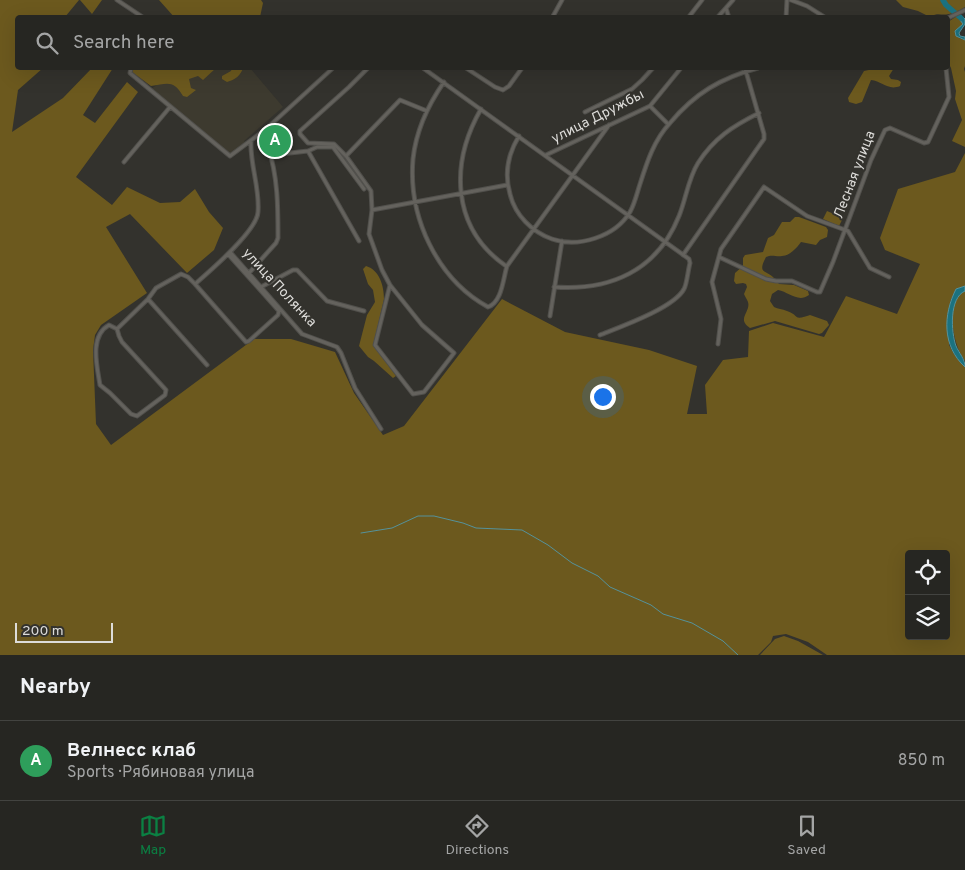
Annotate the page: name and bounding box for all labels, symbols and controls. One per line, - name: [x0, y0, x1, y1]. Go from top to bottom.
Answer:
- search box: [15, 15, 950, 70]
- icon: search: [33, 29, 61, 57]
- text: Search here: [73, 31, 175, 55]
- street label: улица Дружбы: [549, 86, 647, 148]
- pin: A: [259, 122, 291, 160]
- street label: Лесная улица: [830, 129, 880, 221]
- street label: улица Полянка: [238, 245, 320, 331]
- your location: [590, 384, 616, 410]
- map controls: [905, 550, 950, 640]
- button: locate: [905, 550, 950, 595]
- button: layers: [905, 595, 950, 640]
- scale bar: [15, 620, 112, 643]
- text: 200 m: [22, 623, 64, 640]
- text: Nearby: [20, 674, 91, 701]
- text: Велнесс клаб: [67, 739, 196, 763]
- text: A: [30, 751, 42, 771]
- text: 850 m: [898, 751, 945, 771]
- text: Sports · Рябиновая улица: [67, 763, 255, 783]
- tab: Map: [139, 812, 167, 859]
- tab: Directions: [445, 812, 509, 859]
- tab: Saved: [787, 812, 826, 859]

